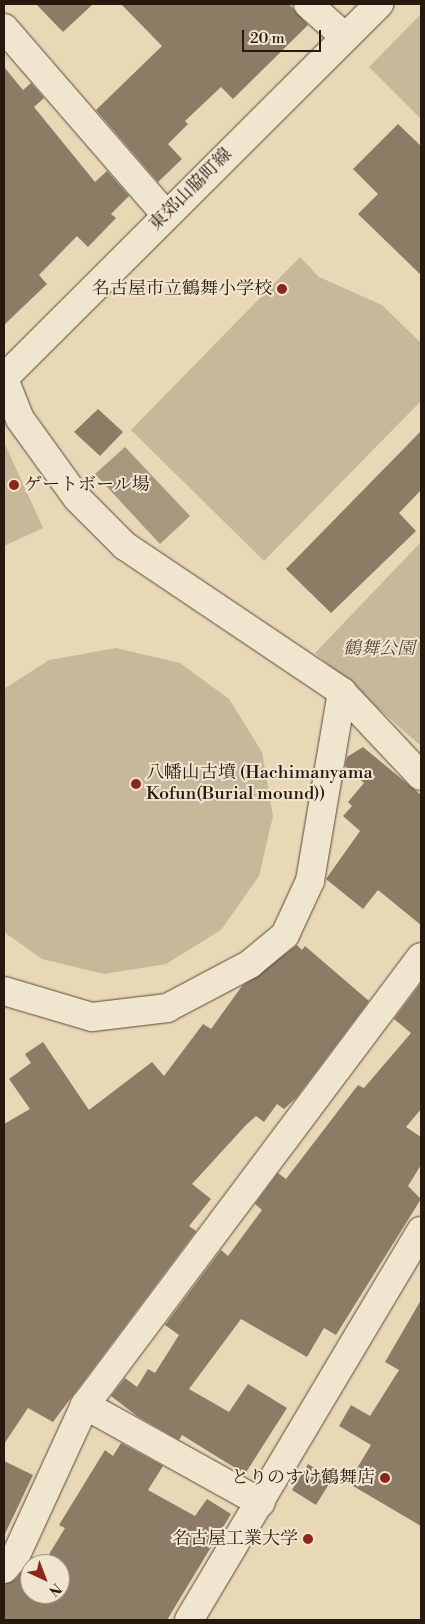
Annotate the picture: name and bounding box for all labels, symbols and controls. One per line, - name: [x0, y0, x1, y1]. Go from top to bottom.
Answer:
- scale bar: [245, 20, 324, 52]
- text: 20 m: [250, 29, 285, 48]
- street label: 東郊山脇町線: [145, 144, 237, 236]
- place label: 名古屋市立鶴舞小学校: [92, 278, 272, 300]
- marker: 名古屋市立鶴舞小学校: [276, 283, 288, 295]
- place label: ゲートボール場: [24, 474, 150, 496]
- marker: ゲートボール場: [8, 479, 20, 491]
- park label: 鶴舞公園: [343, 638, 415, 660]
- place label: 八幡山古墳 (Hachimanyama Kofun(Burial mound)): [146, 763, 373, 806]
- marker: 八幡山古墳 (Hachimanyama Kofun(Burial mound)): [130, 778, 142, 790]
- place label: とりのすけ鶴舞店: [231, 1467, 375, 1489]
- marker: とりのすけ鶴舞店: [379, 1472, 391, 1484]
- place label: 名古屋工業大学: [172, 1528, 298, 1550]
- marker: 名古屋工業大学: [302, 1533, 314, 1545]
- north arrow: [20, 1554, 70, 1604]
- text: N: [44, 1579, 65, 1600]

